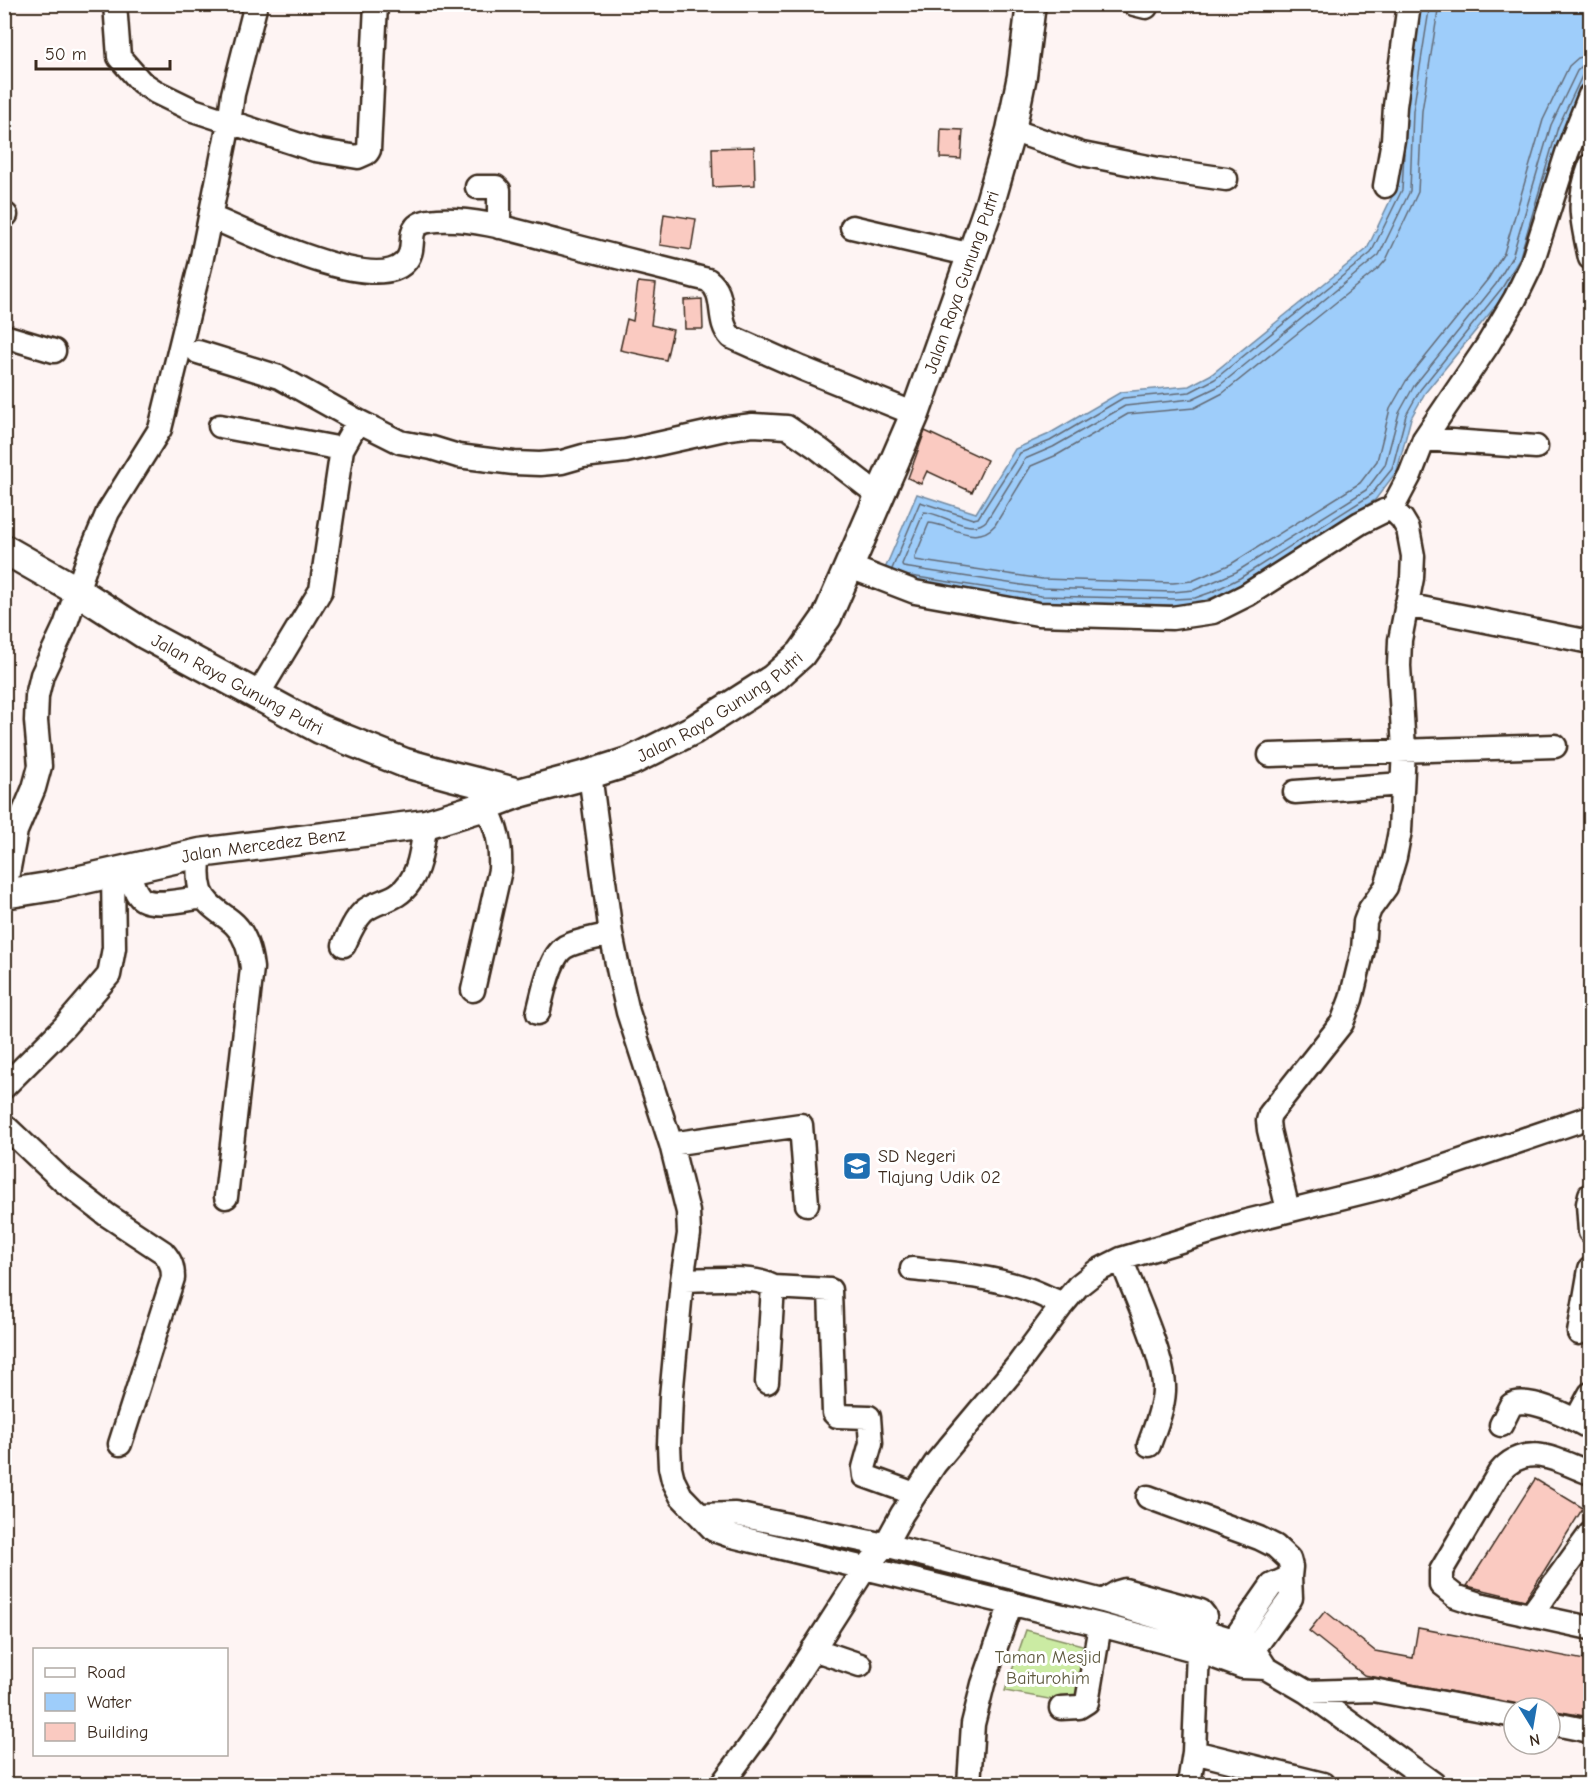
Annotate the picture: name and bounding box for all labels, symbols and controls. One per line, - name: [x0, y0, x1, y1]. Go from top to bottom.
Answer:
- scale bar: [36, 33, 170, 71]
- text: 50 m: [45, 44, 87, 65]
- street label: Jalan Raya Gunung Putri: [920, 188, 1004, 376]
- street label: Jalan Raya Gunung Putri: [148, 630, 326, 740]
- street label: Jalan Raya Gunung Putri: [634, 647, 807, 767]
- street label: Jalan Mercedez Benz: [179, 824, 347, 868]
- place label: SD Negeri Tlajung Udik 02: [878, 1146, 1001, 1188]
- school or university icon: SD Negeri Tlajung Udik 02: [841, 1150, 873, 1182]
- park label: Taman Mesjid Baiturohim: [995, 1647, 1101, 1689]
- legend: [33, 1648, 228, 1756]
- text: Road: [87, 1662, 126, 1683]
- text: Water: [87, 1692, 132, 1713]
- north arrow: [1502, 1696, 1562, 1756]
- text: Building: [87, 1722, 149, 1743]
- text: N: [1528, 1730, 1542, 1750]

